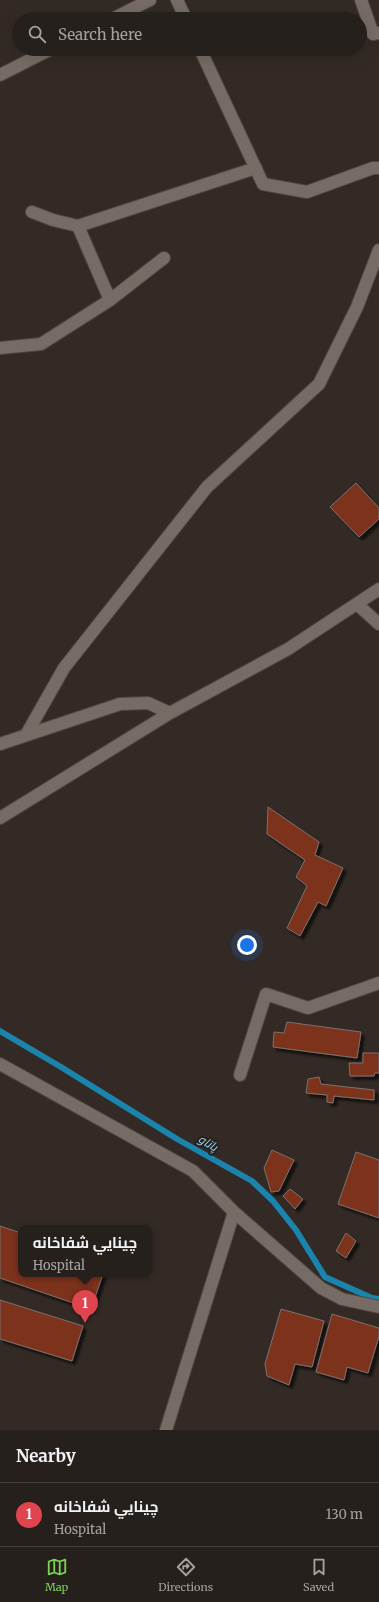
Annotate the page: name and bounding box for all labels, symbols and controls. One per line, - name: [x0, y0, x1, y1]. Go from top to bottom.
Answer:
- search box: [12, 12, 367, 56]
- icon: search: [26, 23, 48, 45]
- text: Search here: [58, 25, 142, 44]
- your location: [237, 935, 257, 955]
- water label: پاتاو: [195, 1131, 221, 1155]
- popup: [18, 1225, 152, 1277]
- text: چينايي شفاخانه: [33, 1233, 137, 1252]
- text: Hospital: [33, 1257, 85, 1274]
- pin: 1: [72, 1290, 98, 1323]
- text: Nearby: [16, 1445, 76, 1467]
- text: چينايي شفاخانه: [54, 1497, 159, 1516]
- text: 1: [26, 1506, 32, 1523]
- text: 130 m: [326, 1506, 363, 1523]
- text: Hospital: [54, 1521, 106, 1538]
- tab: Map: [45, 1556, 68, 1594]
- tab: Directions: [158, 1556, 213, 1594]
- tab: Saved: [303, 1556, 334, 1594]

